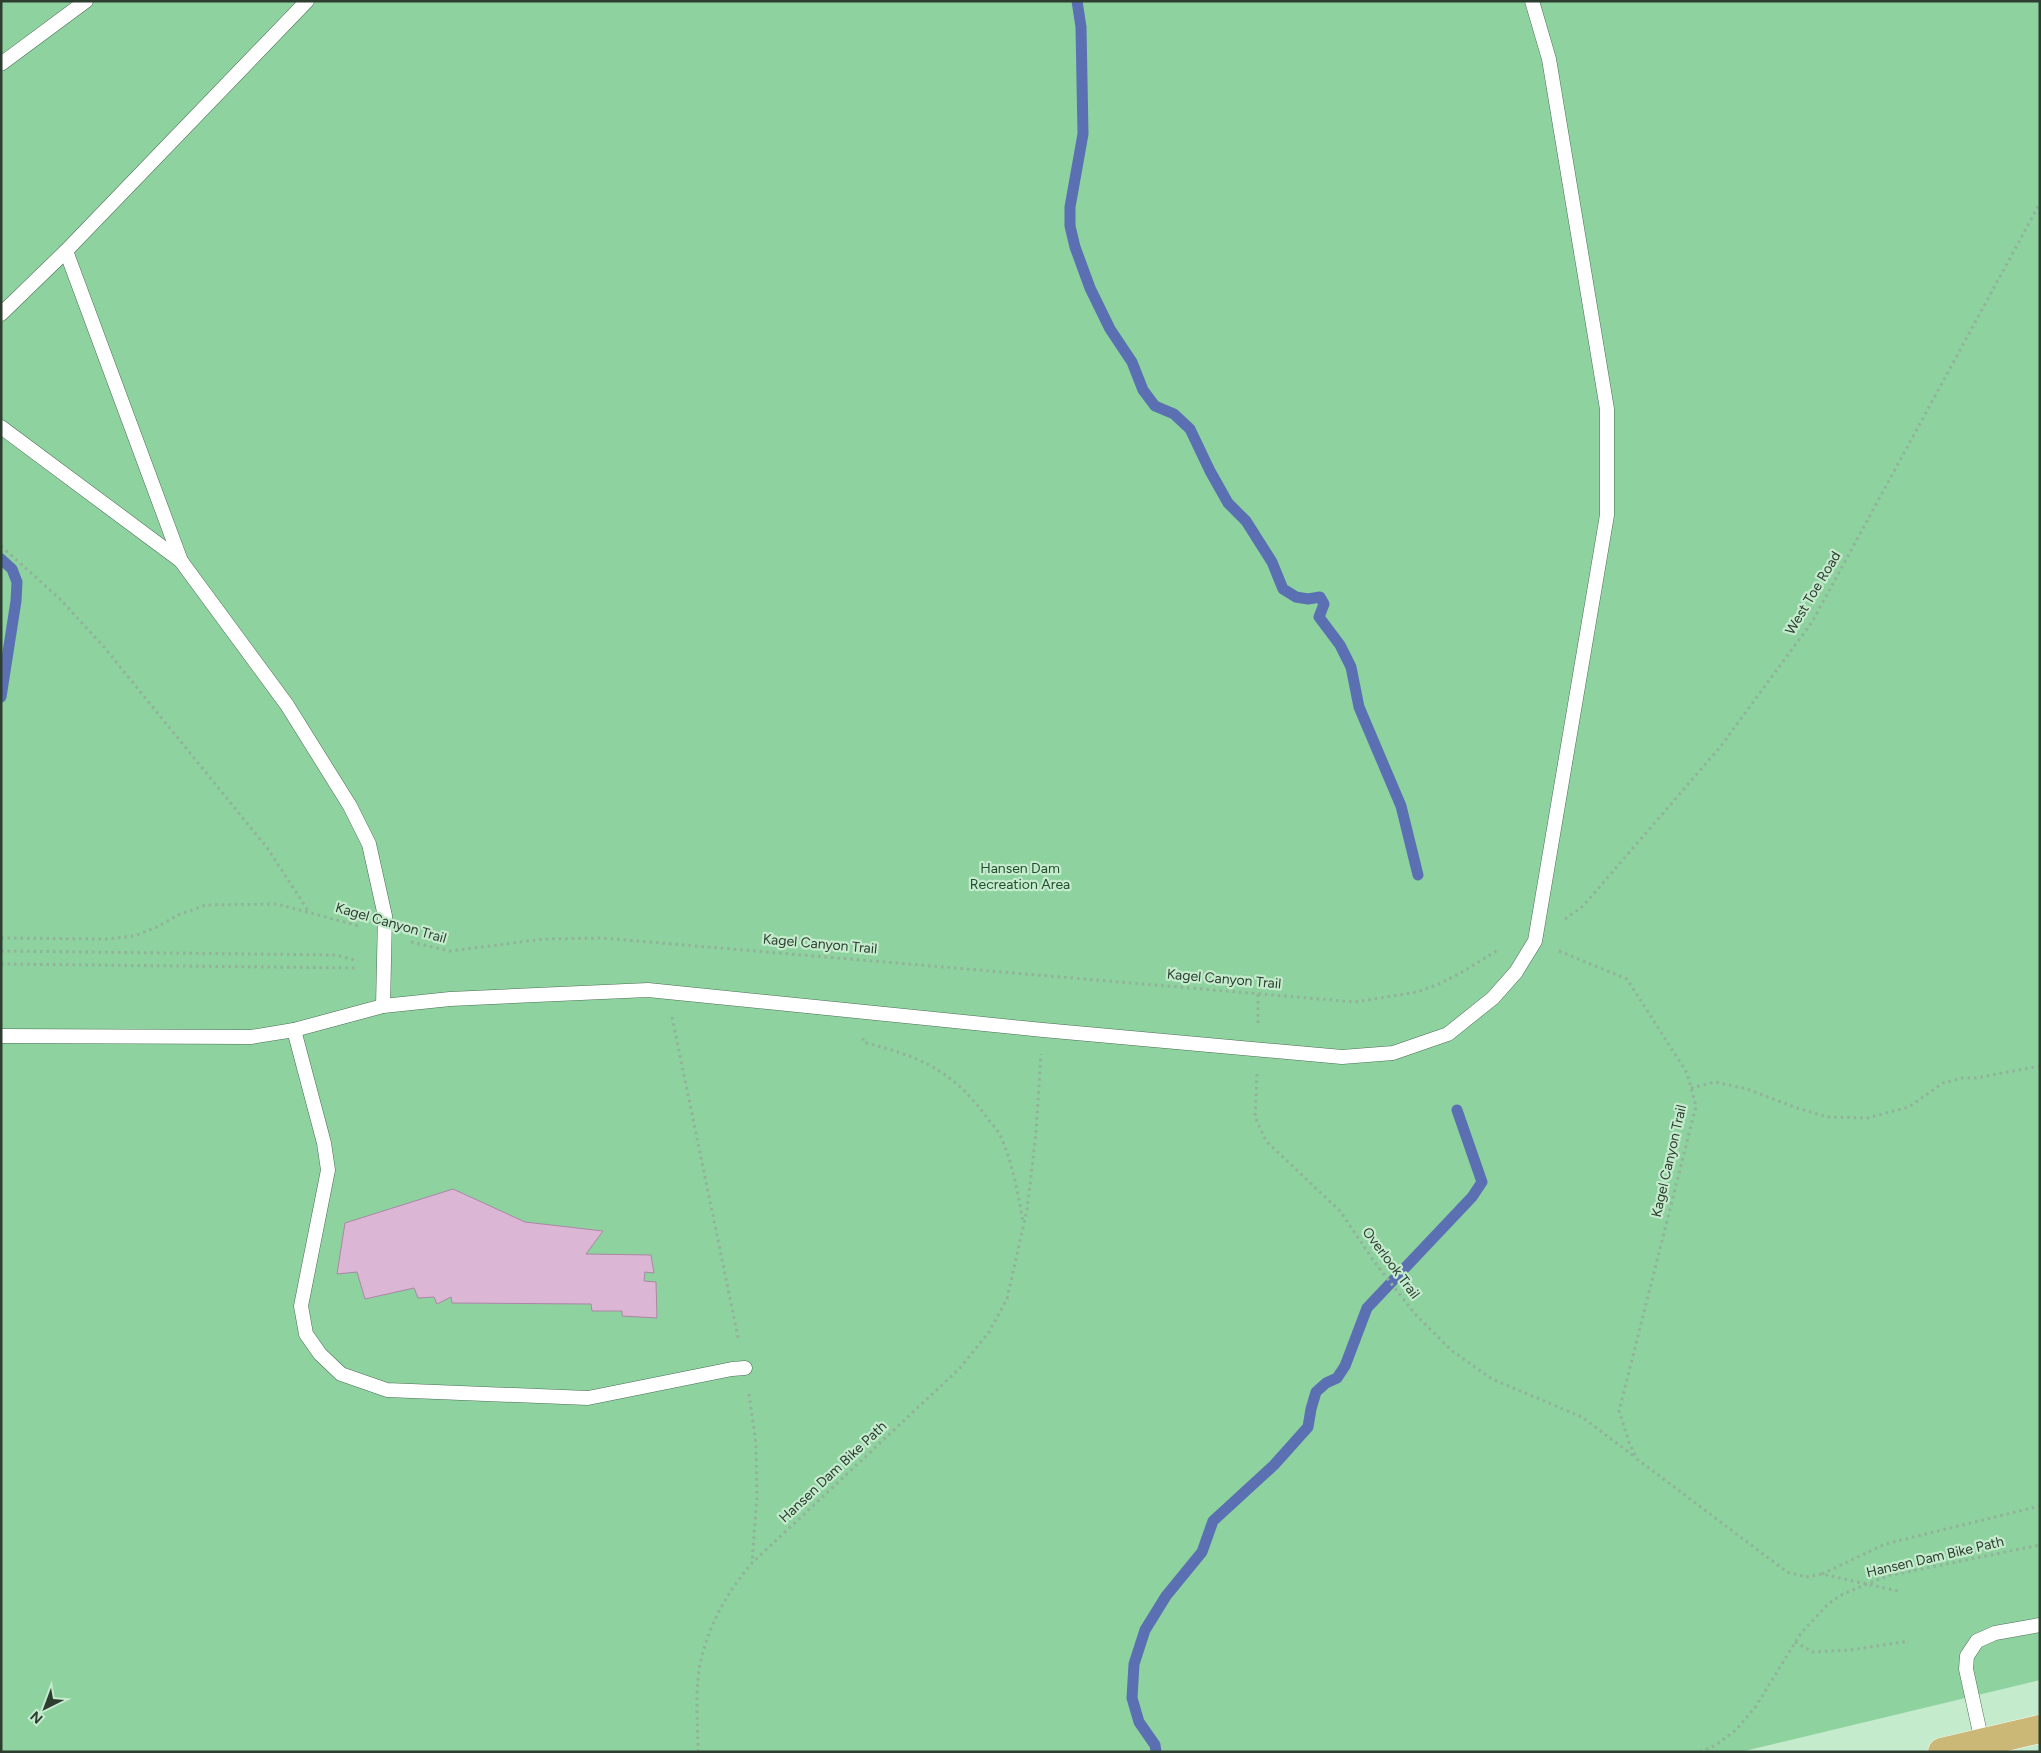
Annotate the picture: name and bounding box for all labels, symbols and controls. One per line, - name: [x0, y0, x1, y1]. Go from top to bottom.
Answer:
- street label: West Toe Road: [1781, 548, 1845, 638]
- park label: Hansen Dam Recreation Area: [970, 860, 1070, 893]
- street label: Kagel Canyon Trail: [333, 899, 449, 947]
- street label: Kagel Canyon Trail: [762, 931, 878, 957]
- street label: Kagel Canyon Trail: [1166, 966, 1282, 992]
- street label: Kagel Canyon Trail: [1648, 1103, 1690, 1219]
- street label: Overlook Trail: [1359, 1224, 1423, 1302]
- street label: Hansen Dam Bike Path: [776, 1418, 890, 1526]
- street label: Hansen Dam Bike Path: [1864, 1533, 2006, 1581]
- north arrow: [20, 1683, 70, 1733]
- text: N: [27, 1707, 46, 1727]

